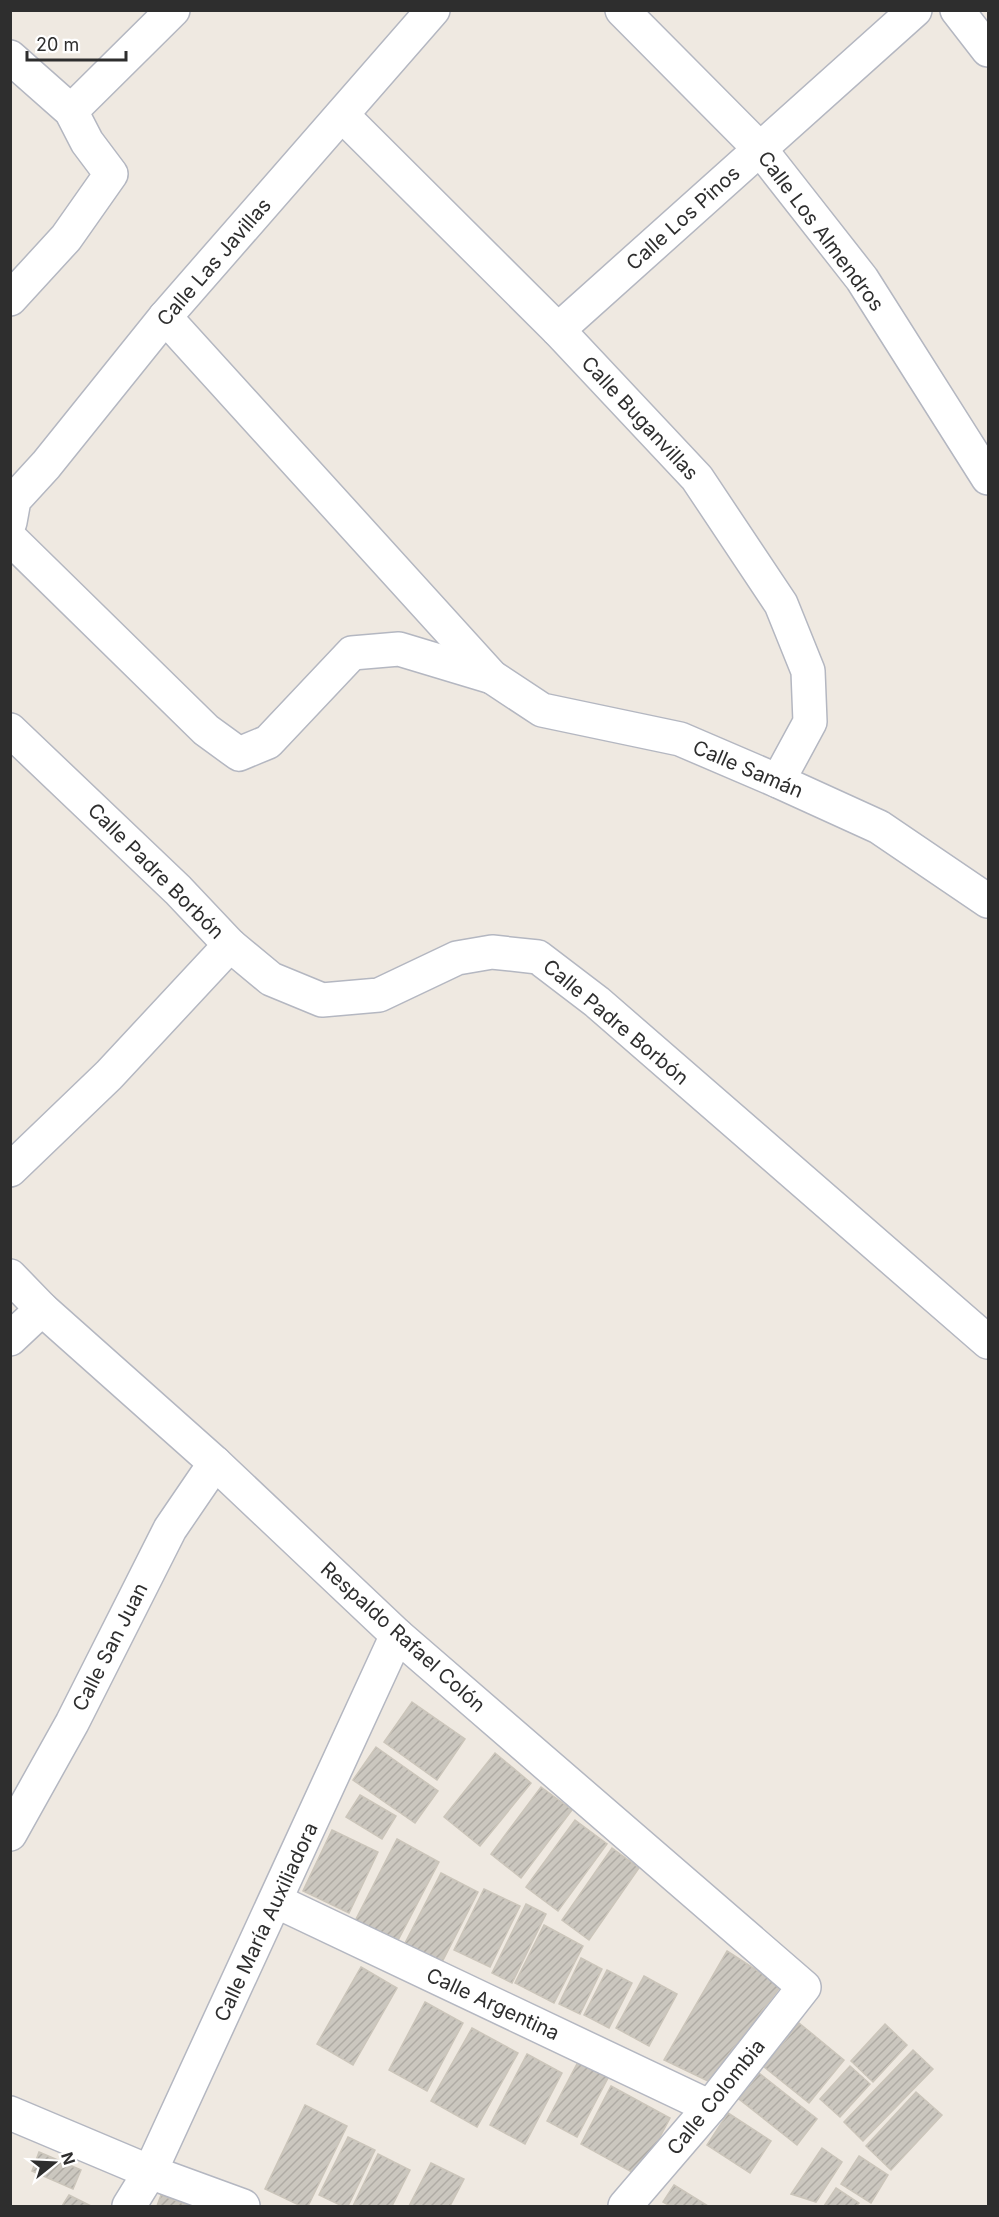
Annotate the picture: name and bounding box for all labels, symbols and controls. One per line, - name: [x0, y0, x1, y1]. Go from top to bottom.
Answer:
- scale bar: [27, 24, 126, 62]
- text: 20 m: [36, 34, 79, 55]
- street label: Calle Los Almendros: [753, 146, 889, 316]
- street label: Calle Los Pinos: [621, 161, 745, 275]
- street label: Calle Las Javillas: [152, 193, 276, 331]
- street label: Calle Buganvillas: [577, 351, 703, 485]
- street label: Calle Samán: [689, 735, 807, 803]
- street label: Calle Padre Borbón: [83, 798, 229, 944]
- street label: Calle Padre Borbón: [538, 954, 694, 1090]
- street label: Respaldo Rafael Colón: [316, 1557, 490, 1717]
- street label: Calle San Juan: [67, 1579, 153, 1715]
- street label: Calle María Auxiliadora: [209, 1819, 323, 2025]
- street label: Calle Argentina: [423, 1963, 563, 2045]
- street label: Calle Colombia: [662, 2034, 770, 2160]
- north arrow: [24, 2133, 84, 2193]
- text: N: [57, 2149, 80, 2167]

